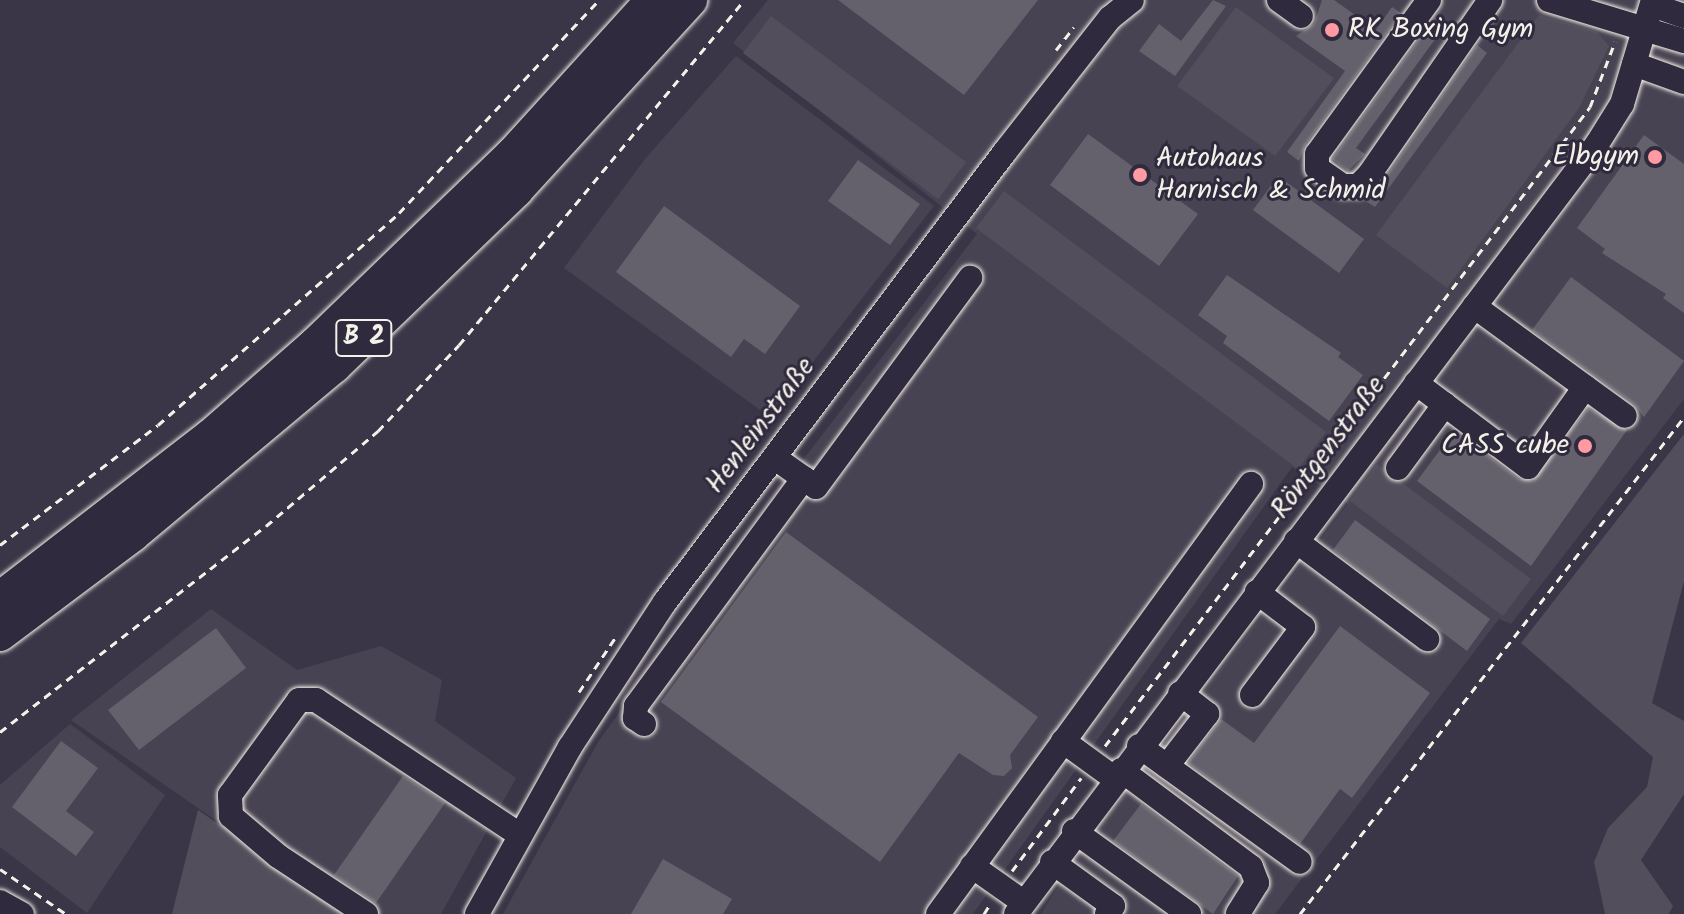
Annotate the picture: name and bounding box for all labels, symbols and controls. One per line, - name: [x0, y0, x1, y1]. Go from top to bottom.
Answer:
- place label: RK Boxing Gym: [1348, 13, 1533, 47]
- marker: RK Boxing Gym: [1323, 21, 1341, 39]
- place label: Elbgym: [1552, 140, 1639, 174]
- place label: Autohaus Harnisch & Schmid: [1156, 142, 1386, 208]
- marker: Elbgym: [1646, 148, 1664, 166]
- marker: Autohaus Harnisch & Schmid: [1131, 166, 1149, 184]
- road number: B 2: [334, 316, 394, 360]
- street label: Henleinstraße: [699, 351, 823, 501]
- street label: Röntgenstraße: [1265, 370, 1393, 526]
- place label: CASS cube: [1441, 429, 1569, 463]
- marker: CASS cube: [1576, 437, 1594, 455]

